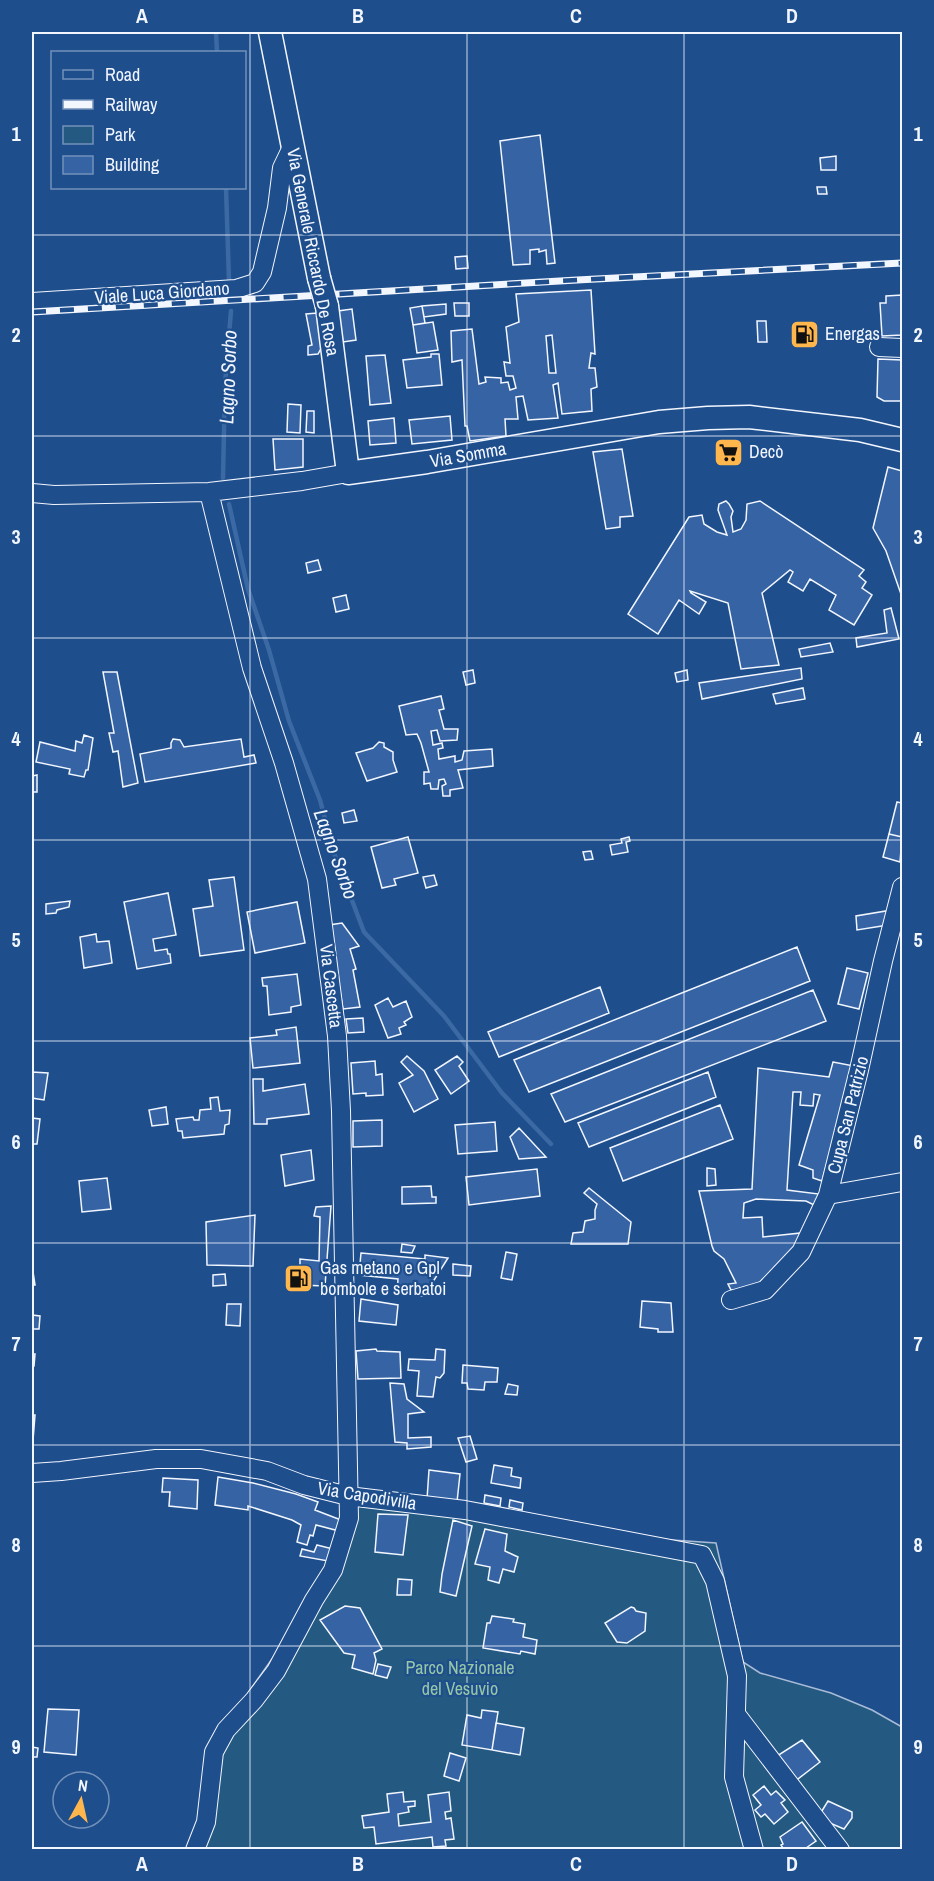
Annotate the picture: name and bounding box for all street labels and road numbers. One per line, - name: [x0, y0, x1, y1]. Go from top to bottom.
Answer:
- street label: Via Generale Riccardo De Rosa: [281, 146, 346, 358]
- street label: Viale Luca Giordano: [94, 275, 230, 310]
- street label: Via Somma: [428, 436, 508, 473]
- street label: Via Cascetta: [314, 943, 349, 1029]
- street label: Cupa San Patrizio: [821, 1053, 874, 1176]
- street label: Via Capodivilla: [316, 1475, 418, 1516]

